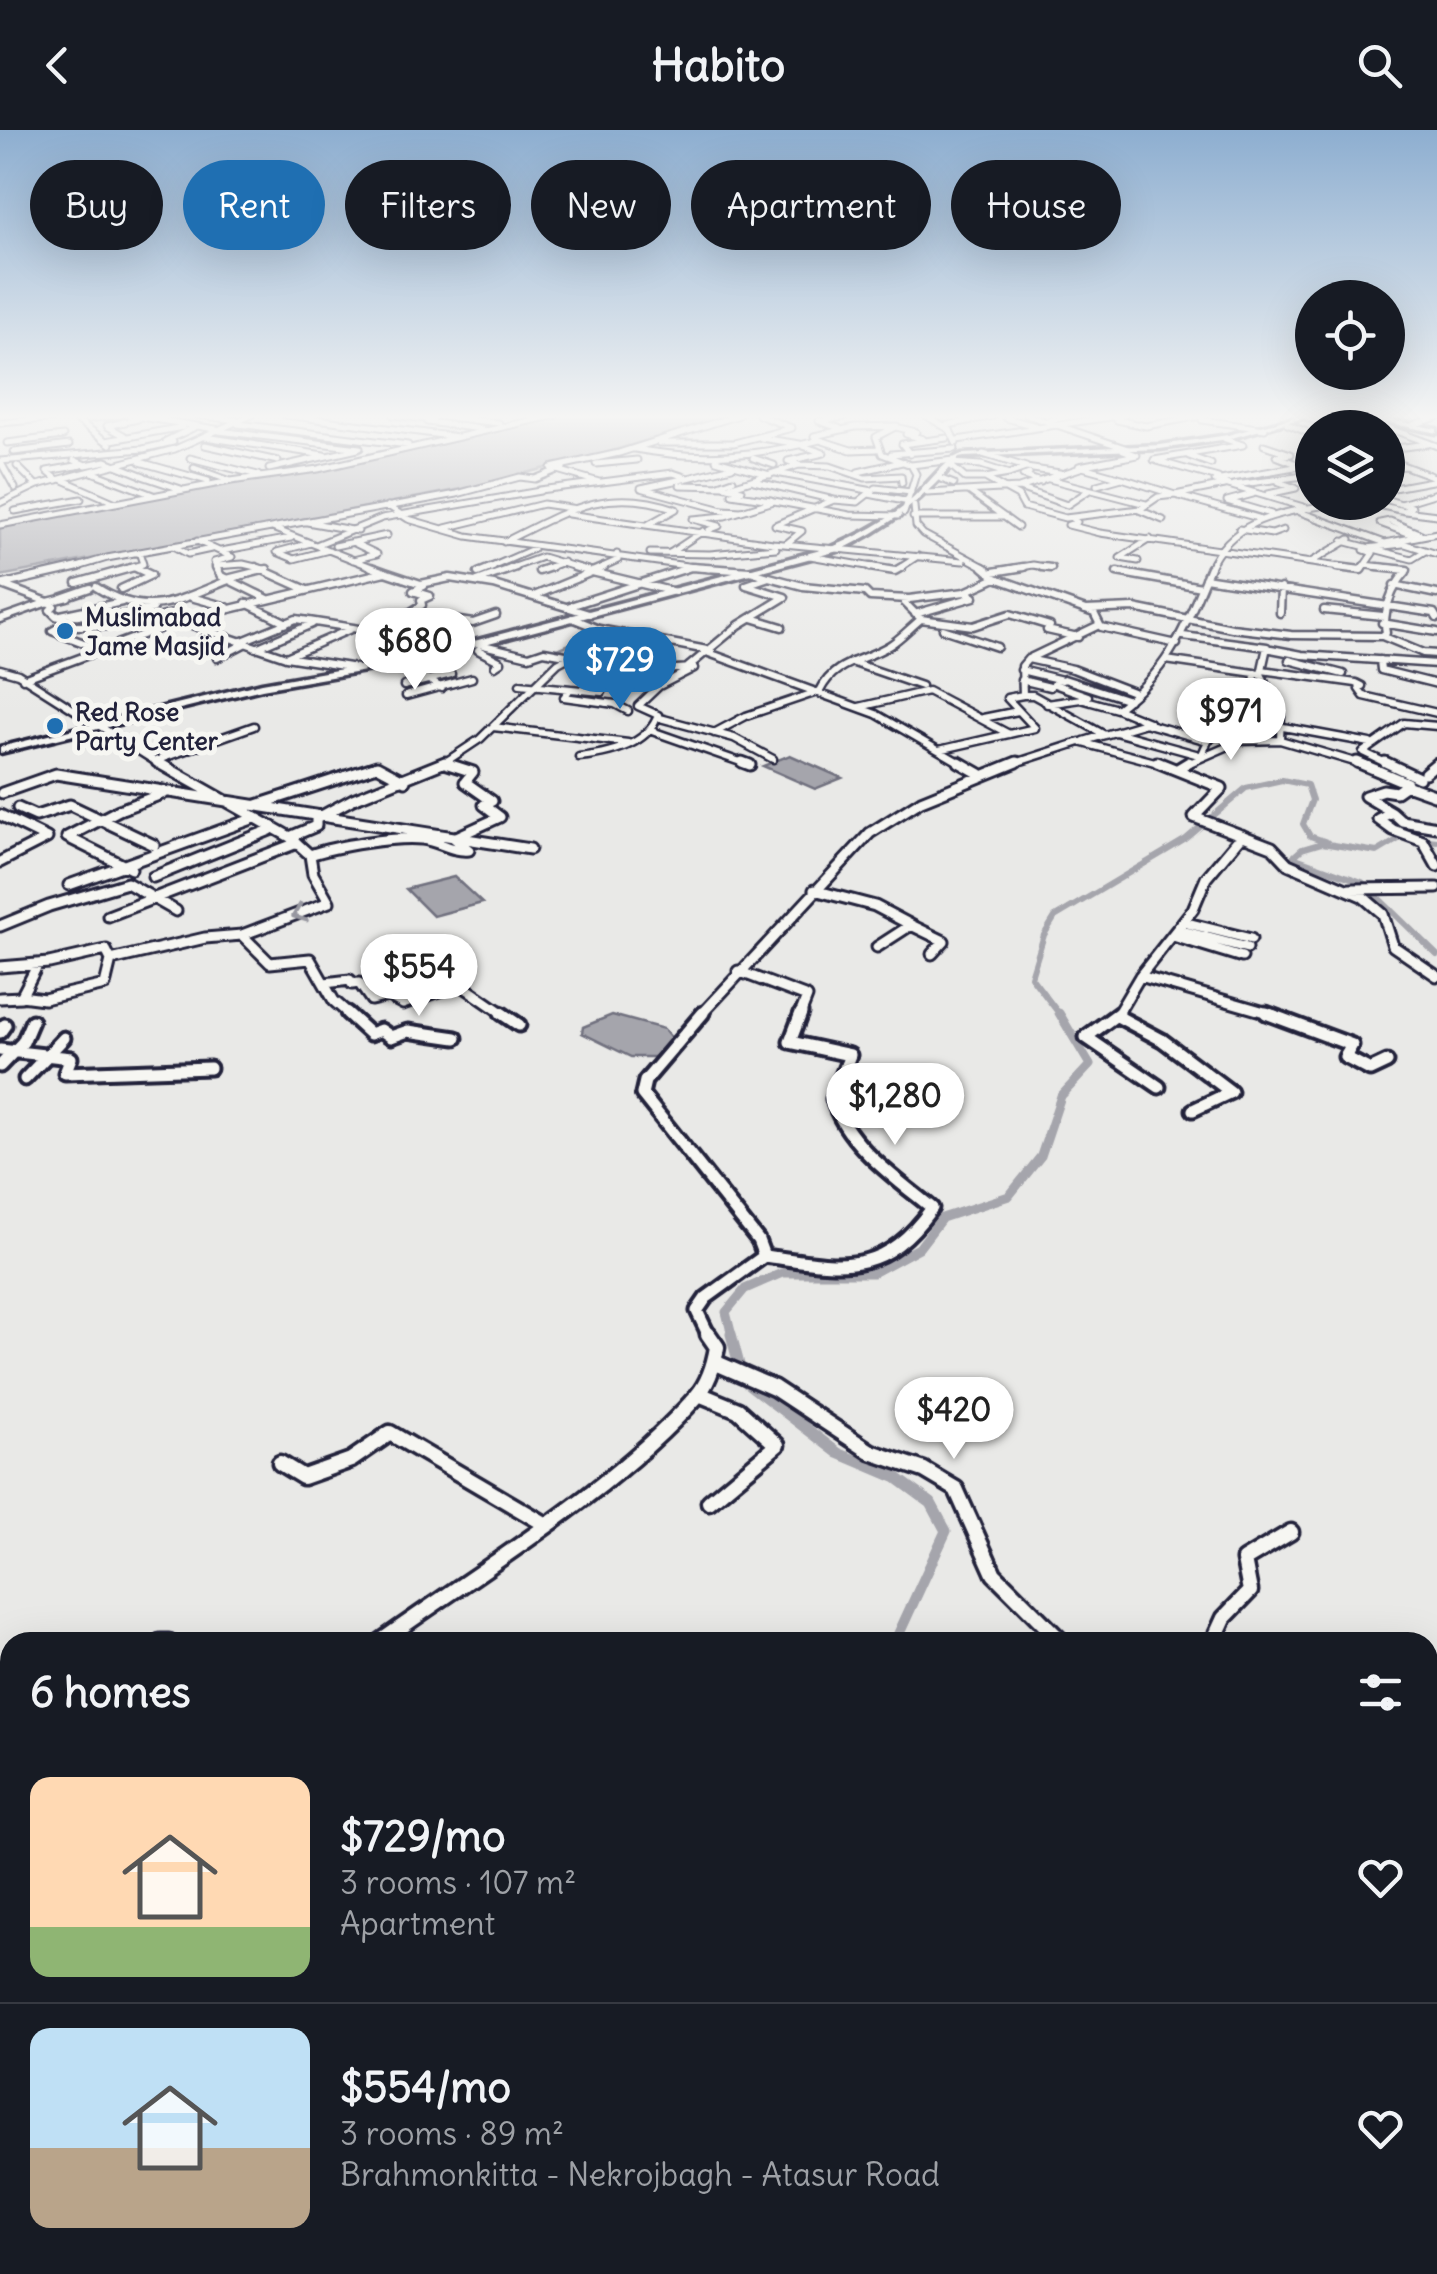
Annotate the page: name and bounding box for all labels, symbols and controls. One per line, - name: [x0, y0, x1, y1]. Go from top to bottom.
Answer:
- text: Habito: [652, 37, 785, 93]
- icon: back: [30, 38, 85, 93]
- icon: search: [1352, 38, 1407, 93]
- chip: Buy: [30, 160, 163, 250]
- chip: Rent: [183, 160, 325, 250]
- chip: Filters: [345, 160, 511, 250]
- chip: New: [531, 160, 671, 250]
- chip: Apartment: [691, 160, 931, 250]
- chip: House: [951, 160, 1121, 250]
- map controls: [1295, 280, 1405, 520]
- button: locate: [1295, 280, 1405, 390]
- button: layers: [1295, 410, 1405, 520]
- place label: Muslimabad Jame Masjid: [85, 601, 225, 662]
- pin: $680: [356, 608, 474, 693]
- marker: Muslimabad Jame Masjid: [54, 620, 76, 642]
- text: $680: [377, 620, 453, 661]
- pin: $729: [561, 627, 679, 712]
- text: $729: [585, 639, 655, 680]
- pin: $971: [1172, 678, 1290, 763]
- text: $971: [1199, 690, 1263, 731]
- place label: Red Rose Party Center: [75, 696, 219, 757]
- marker: Red Rose Party Center: [44, 715, 66, 737]
- one-way arrow: [291, 902, 308, 922]
- pin: $554: [360, 934, 478, 1019]
- text: $554: [382, 946, 456, 987]
- pin: $1,280: [814, 1063, 976, 1148]
- text: $1,280: [848, 1075, 942, 1116]
- pin: $420: [895, 1377, 1013, 1462]
- text: $420: [917, 1389, 991, 1430]
- icon: filters: [1353, 1665, 1408, 1720]
- text: 6 homes: [30, 1666, 191, 1718]
- text: $729/mo: [340, 1810, 505, 1862]
- icon: home: [110, 1817, 230, 1937]
- icon: heart: [1353, 1850, 1408, 1905]
- text: 3 rooms · 107 m²: [340, 1862, 576, 1903]
- text: Apartment: [340, 1903, 495, 1944]
- text: $554/mo: [340, 2061, 511, 2113]
- icon: home: [110, 2068, 230, 2188]
- icon: heart: [1353, 2101, 1408, 2156]
- text: 3 rooms · 89 m²: [340, 2113, 564, 2154]
- text: Brahmonkitta - Nekrojbagh - Atasur Road: [340, 2154, 940, 2195]

